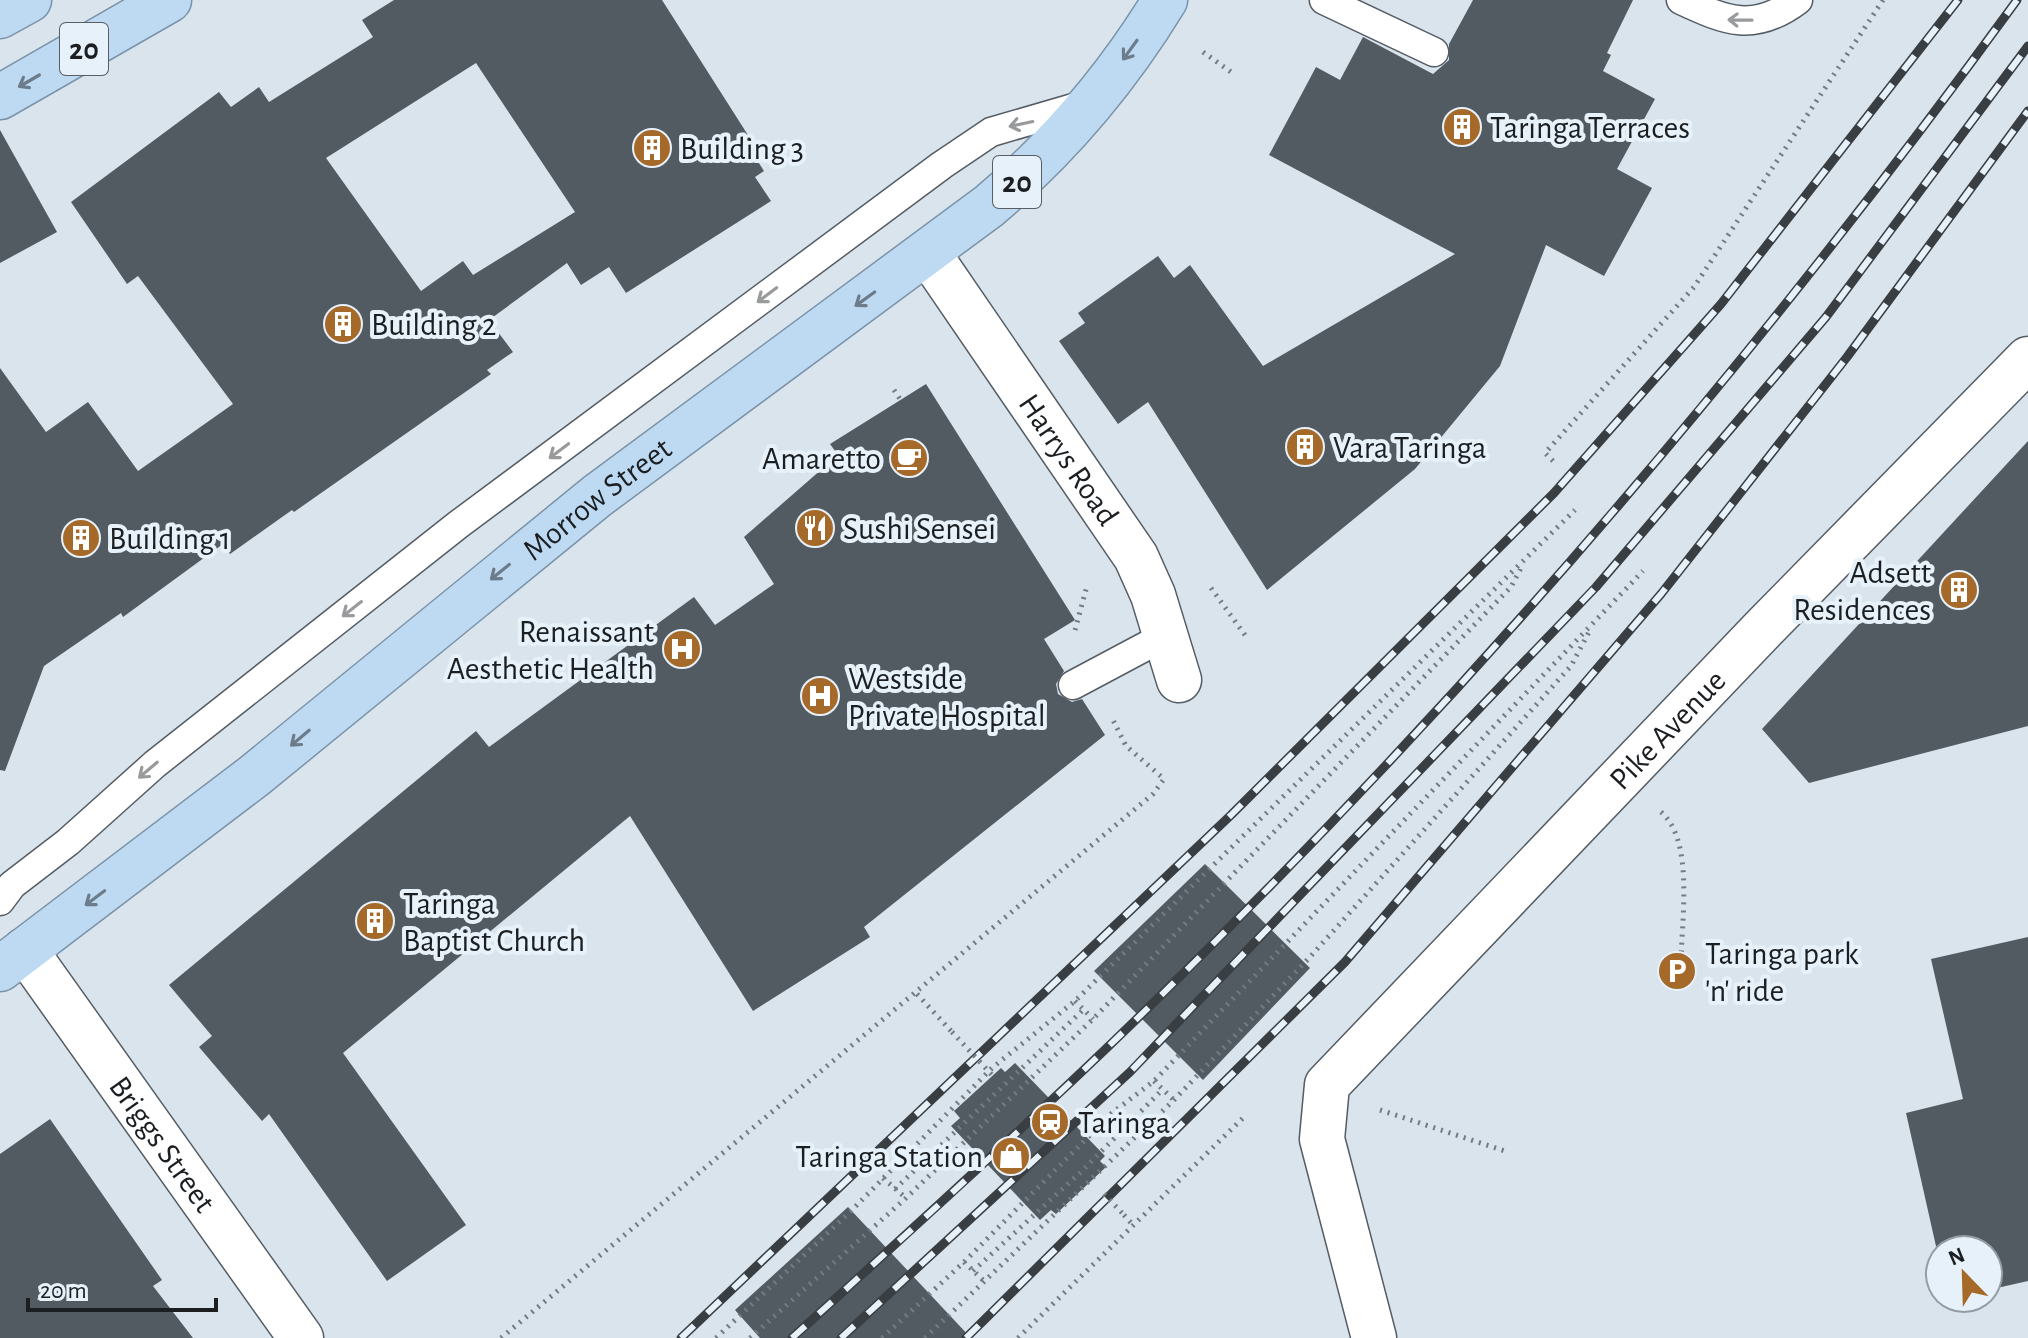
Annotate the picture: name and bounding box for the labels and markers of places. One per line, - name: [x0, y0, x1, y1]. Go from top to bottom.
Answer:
- building icon: Taringa Terraces: [1441, 106, 1483, 148]
- place label: Taringa Terraces: [1490, 112, 1690, 144]
- building icon: Building 3: [631, 127, 673, 169]
- place label: Building 3: [680, 133, 804, 165]
- building icon: Building 2: [322, 303, 364, 345]
- place label: Building 2: [371, 309, 496, 341]
- building icon: Vara Taringa: [1284, 426, 1326, 468]
- place label: Vara Taringa: [1333, 432, 1486, 464]
- cafe icon: Amaretto: [888, 437, 930, 479]
- place label: Amaretto: [762, 443, 881, 475]
- restaurant icon: Sushi Sensei: [794, 507, 836, 549]
- place label: Sushi Sensei: [843, 513, 996, 545]
- building icon: Building 1: [60, 517, 102, 559]
- place label: Building 1: [109, 523, 231, 555]
- place label: Adsett Residences: [1793, 557, 1931, 626]
- building icon: Adsett Residences: [1938, 569, 1980, 611]
- place label: Renaissant Aesthetic Health: [447, 616, 654, 685]
- hospital icon: Renaissant Aesthetic Health: [661, 628, 703, 670]
- place label: Westside Private Hospital: [848, 663, 1046, 732]
- hospital icon: Westside Private Hospital: [799, 675, 841, 717]
- place label: Taringa Baptist Church: [403, 888, 585, 957]
- building icon: Taringa Baptist Church: [354, 900, 396, 942]
- place label: Taringa park 'n' ride: [1705, 938, 1859, 1007]
- parking icon: Taringa park 'n' ride: [1656, 950, 1698, 992]
- station icon: Taringa: [1029, 1101, 1071, 1143]
- place label: Taringa: [1078, 1107, 1171, 1139]
- shop icon: Taringa Station: [990, 1135, 1032, 1177]
- place label: Taringa Station: [795, 1141, 983, 1173]

